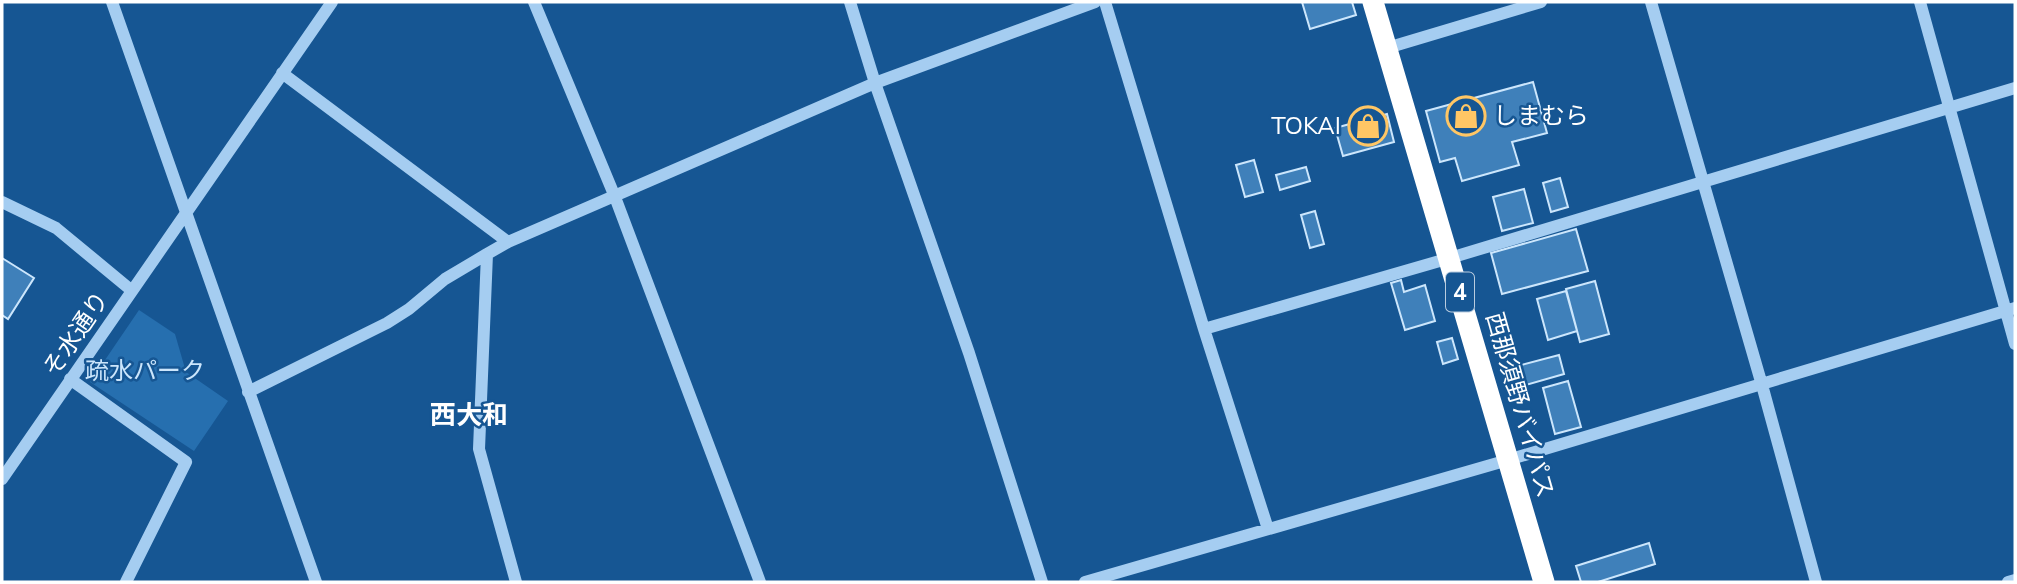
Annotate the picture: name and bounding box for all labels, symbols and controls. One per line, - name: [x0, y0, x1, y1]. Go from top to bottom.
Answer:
- shop icon: しまむら: [1445, 95, 1487, 137]
- place label: しまむら: [1493, 100, 1589, 132]
- shop icon: TOKAI: [1347, 105, 1389, 147]
- place label: TOKAI: [1271, 110, 1341, 142]
- road number: 4: [1446, 272, 1474, 312]
- street label: そ水通り: [36, 285, 116, 383]
- street label: 西那須野バイパス: [1478, 309, 1562, 501]
- park label: 疏水パーク: [85, 355, 205, 387]
- district label: 西大和: [430, 398, 508, 433]

